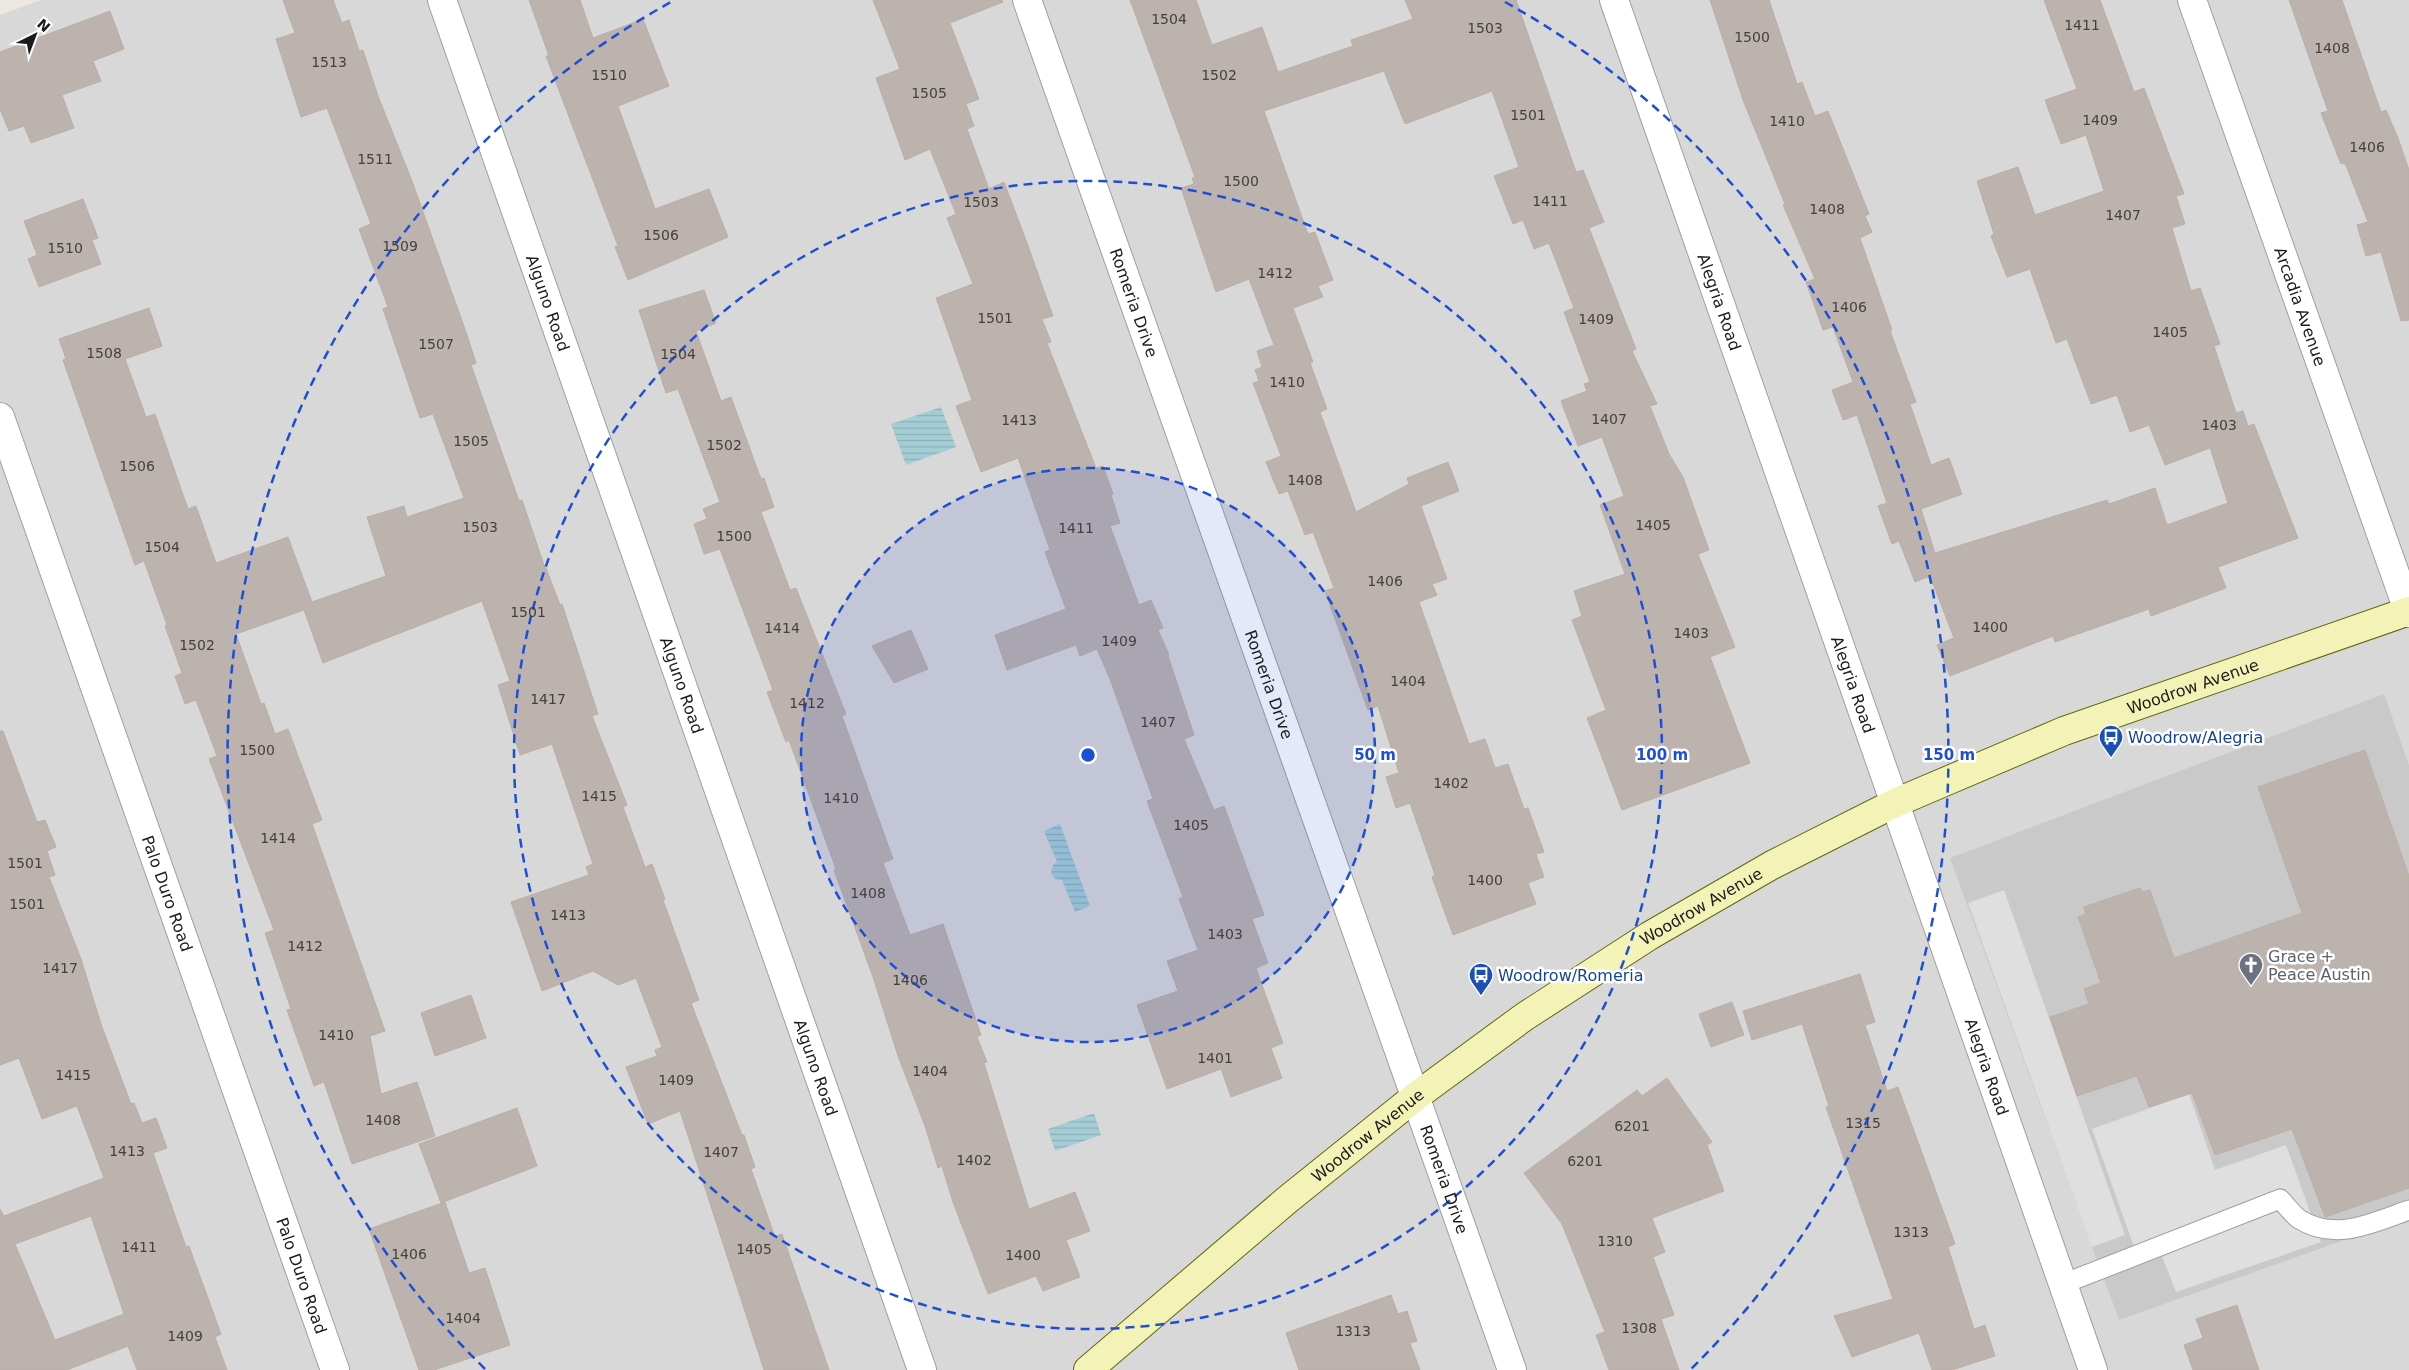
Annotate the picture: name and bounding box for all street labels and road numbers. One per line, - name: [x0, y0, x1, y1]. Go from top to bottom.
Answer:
- street label: Arcadia Avenue: [2271, 244, 2330, 368]
- street label: Romeria Drive: [1106, 246, 1162, 360]
- street label: Alegria Road: [1694, 251, 1745, 353]
- street label: Alguno Road: [522, 252, 574, 354]
- street label: Romeria Drive: [1241, 627, 1297, 741]
- street label: Alegria Road: [1828, 633, 1879, 735]
- street label: Alguno Road: [656, 634, 708, 736]
- street label: Woodrow Avenue: [2124, 655, 2261, 718]
- street label: Palo Duro Road: [138, 833, 197, 954]
- street label: Woodrow Avenue: [1636, 863, 1765, 949]
- street label: Alegria Road: [1961, 1016, 2013, 1118]
- street label: Alguno Road: [790, 1017, 842, 1118]
- street label: Woodrow Avenue: [1308, 1085, 1427, 1186]
- street label: Romeria Drive: [1416, 1122, 1473, 1236]
- street label: Palo Duro Road: [273, 1215, 331, 1336]

